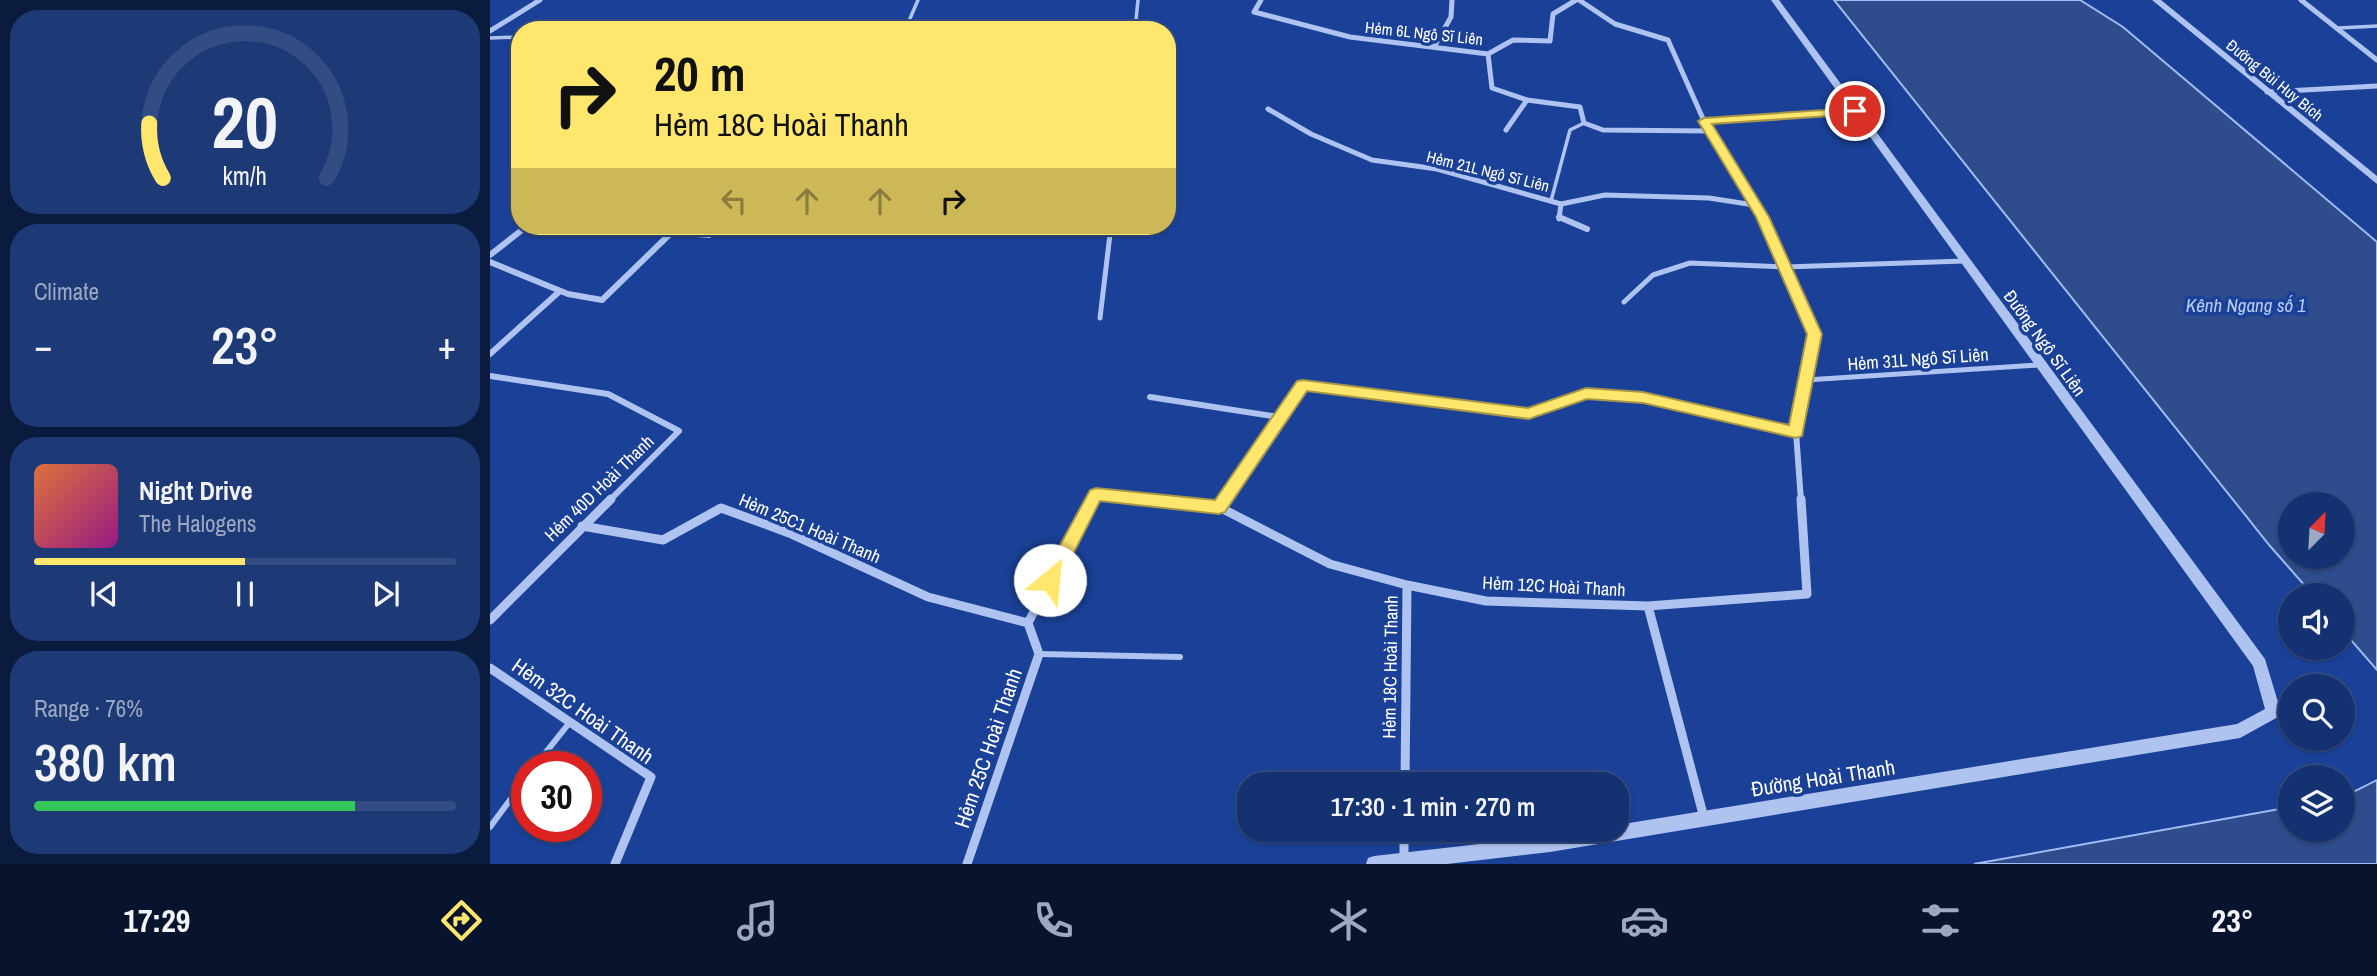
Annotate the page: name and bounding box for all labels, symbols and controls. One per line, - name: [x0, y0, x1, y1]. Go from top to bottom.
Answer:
- street label: Hẻm 6L Ngô Sĩ Liên: [1364, 16, 1484, 50]
- street label: Đường Bùi Huy Bích: [2222, 34, 2328, 126]
- text: 20 m: [654, 40, 746, 106]
- icon: right: [539, 49, 630, 140]
- text: 20: [212, 73, 278, 171]
- pin: [1825, 81, 1885, 141]
- icon: arrive: [1836, 92, 1874, 130]
- text: Hẻm 18C Hoài Thanh: [654, 103, 909, 146]
- street label: Hẻm 21L Ngô Sĩ Liên: [1424, 145, 1552, 197]
- text: km/h: [223, 159, 267, 193]
- icon: left: [715, 182, 753, 220]
- icon: ahead: [788, 182, 826, 220]
- icon: ahead: [861, 182, 899, 220]
- icon: right: [934, 182, 972, 220]
- text: Climate: [34, 276, 99, 307]
- street label: Đường Ngô Sĩ Liên: [1998, 285, 2092, 401]
- water label: Kênh Ngang số 1: [2186, 292, 2306, 318]
- text: 23°: [211, 310, 279, 380]
- text: −: [34, 320, 52, 371]
- text: +: [438, 320, 456, 371]
- street label: Hẻm 31L Ngô Sĩ Liên: [1847, 342, 1989, 376]
- street label: Hẻm 40D Hoài Thanh: [539, 429, 659, 547]
- text: Night Drive: [139, 473, 253, 508]
- street label: Hẻm 25C1 Hoài Thanh: [735, 487, 885, 569]
- north arrow: [2278, 492, 2356, 569]
- map controls: [2278, 492, 2355, 842]
- text: The Halogens: [139, 508, 256, 539]
- position arrow: [1013, 543, 1087, 617]
- street label: Hẻm 12C Hoài Thanh: [1482, 570, 1626, 602]
- icon: previous: [85, 575, 123, 613]
- icon: pause: [226, 575, 264, 613]
- icon: next: [367, 575, 405, 613]
- button: sound: [2278, 583, 2355, 660]
- street label: Hẻm 18C Hoài Thanh: [1376, 595, 1404, 739]
- street label: Hẻm 32C Hoài Thanh: [506, 651, 660, 771]
- street label: Hẻm 25C Hoài Thanh: [947, 664, 1029, 832]
- button: search: [2278, 674, 2355, 751]
- text: Range · 76%: [34, 693, 143, 724]
- text: 380 km: [34, 727, 177, 797]
- speed limit sign: 30: [511, 751, 602, 842]
- street label: Đường Hoài Thanh: [1749, 752, 1897, 804]
- button: layers: [2278, 765, 2355, 842]
- text: 17:30 · 1 min · 270 m: [1331, 789, 1535, 824]
- icon: directions: [437, 896, 486, 945]
- icon: music: [733, 896, 782, 945]
- icon: phone: [1029, 896, 1078, 945]
- icon: climate: [1324, 896, 1373, 945]
- icon: car: [1620, 896, 1669, 945]
- icon: filters: [1916, 896, 1965, 945]
- text: 17:29: [123, 899, 190, 942]
- text: 23°: [2212, 899, 2254, 942]

